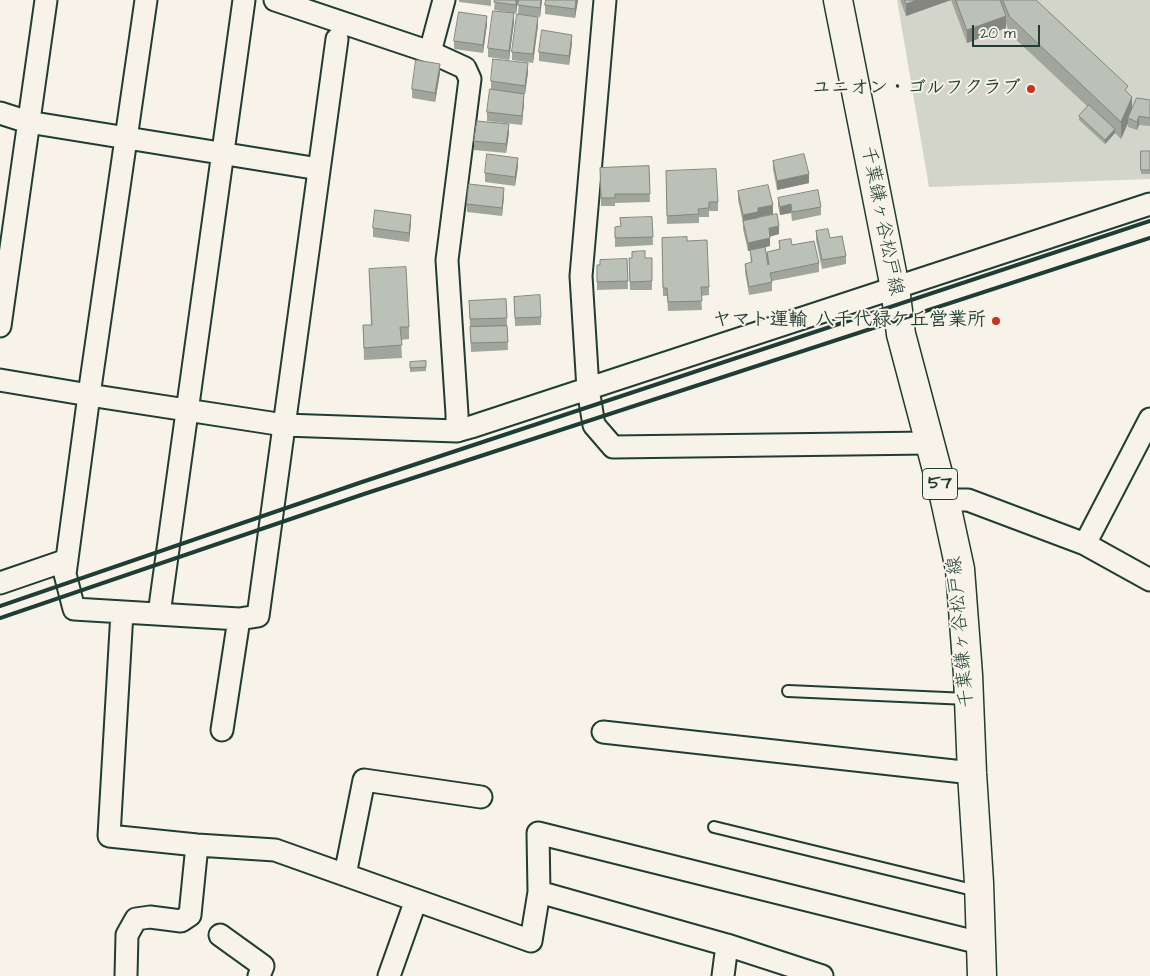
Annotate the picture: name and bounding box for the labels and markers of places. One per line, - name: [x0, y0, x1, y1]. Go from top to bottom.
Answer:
- place label: ユニオン・ゴルフクラブ: [812, 78, 1021, 100]
- marker: ユニオン・ゴルフクラブ: [1025, 83, 1037, 95]
- place label: ヤマト運輸 八千代緑ケ丘営業所: [712, 310, 986, 332]
- marker: ヤマト運輸 八千代緑ケ丘営業所: [990, 315, 1002, 327]

